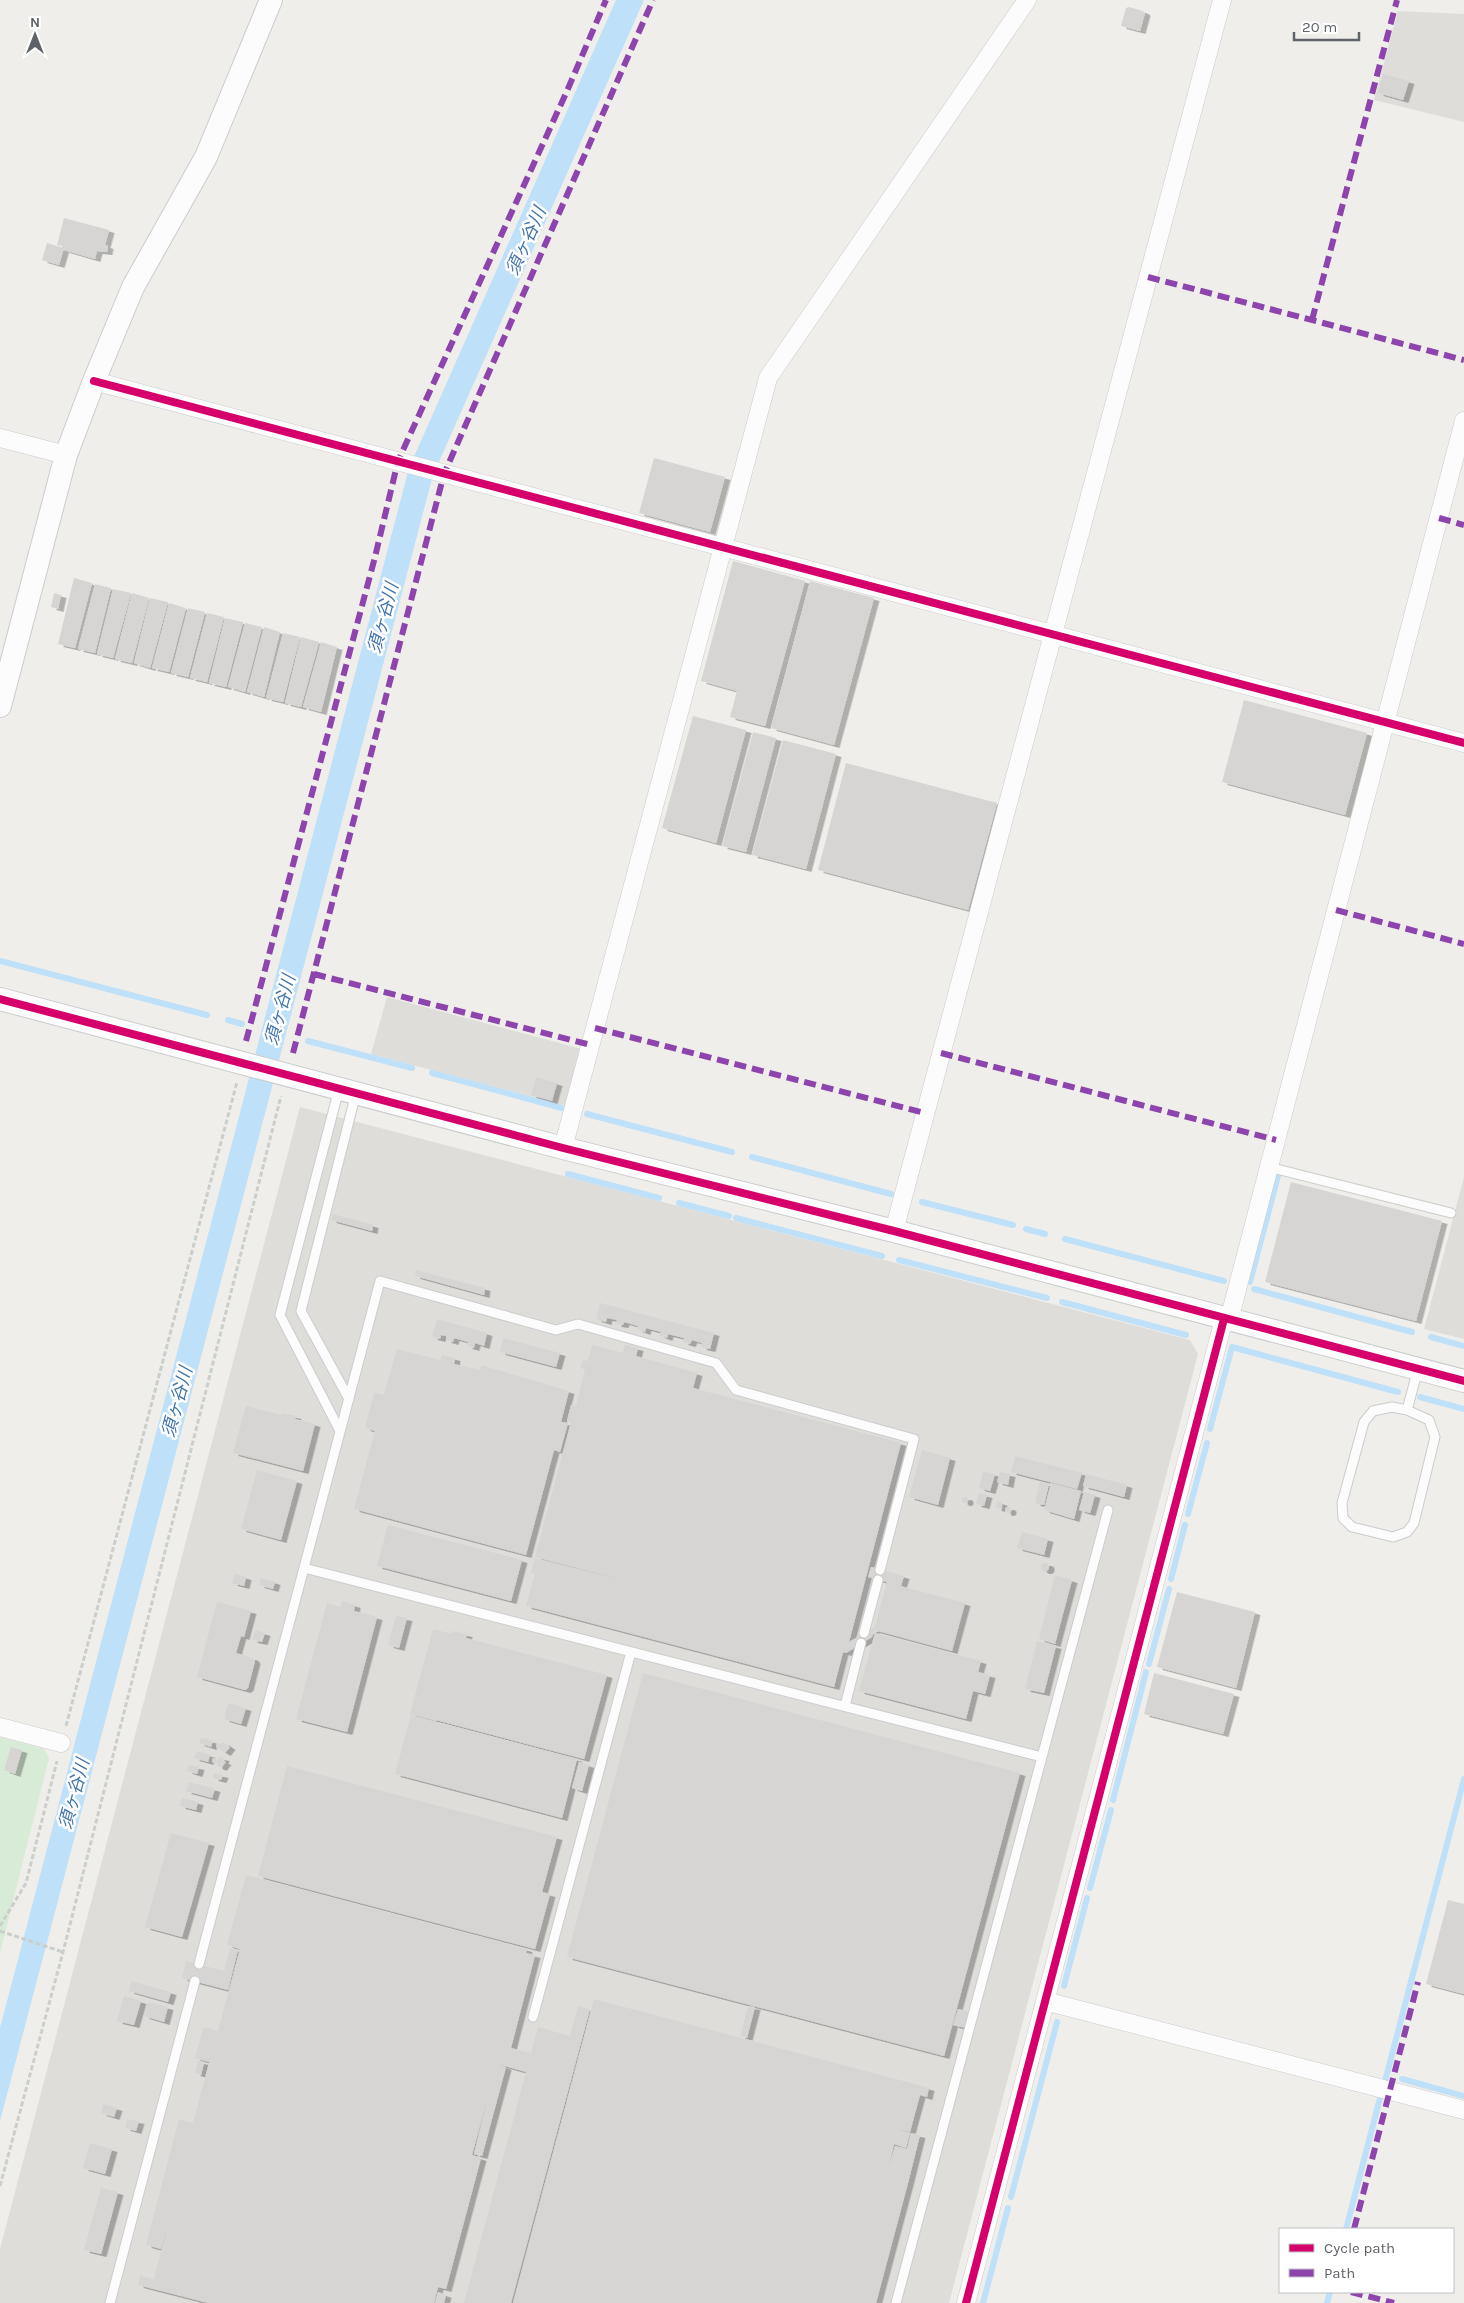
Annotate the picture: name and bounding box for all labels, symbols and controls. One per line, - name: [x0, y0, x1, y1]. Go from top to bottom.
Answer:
- north arrow: [10, 10, 60, 60]
- scale bar: [1294, 10, 1359, 42]
- text: N: [30, 14, 40, 31]
- text: 20 m: [1302, 18, 1337, 36]
- water label: 須ヶ谷川: [501, 202, 552, 278]
- water label: 須ヶ谷川: [363, 578, 403, 656]
- water label: 須ヶ谷川: [260, 970, 300, 1048]
- water label: 須ヶ谷川: [157, 1362, 197, 1440]
- water label: 須ヶ谷川: [54, 1754, 94, 1832]
- legend: [1279, 2228, 1454, 2293]
- text: Cycle path: [1324, 2239, 1395, 2257]
- text: Path: [1324, 2264, 1355, 2282]

